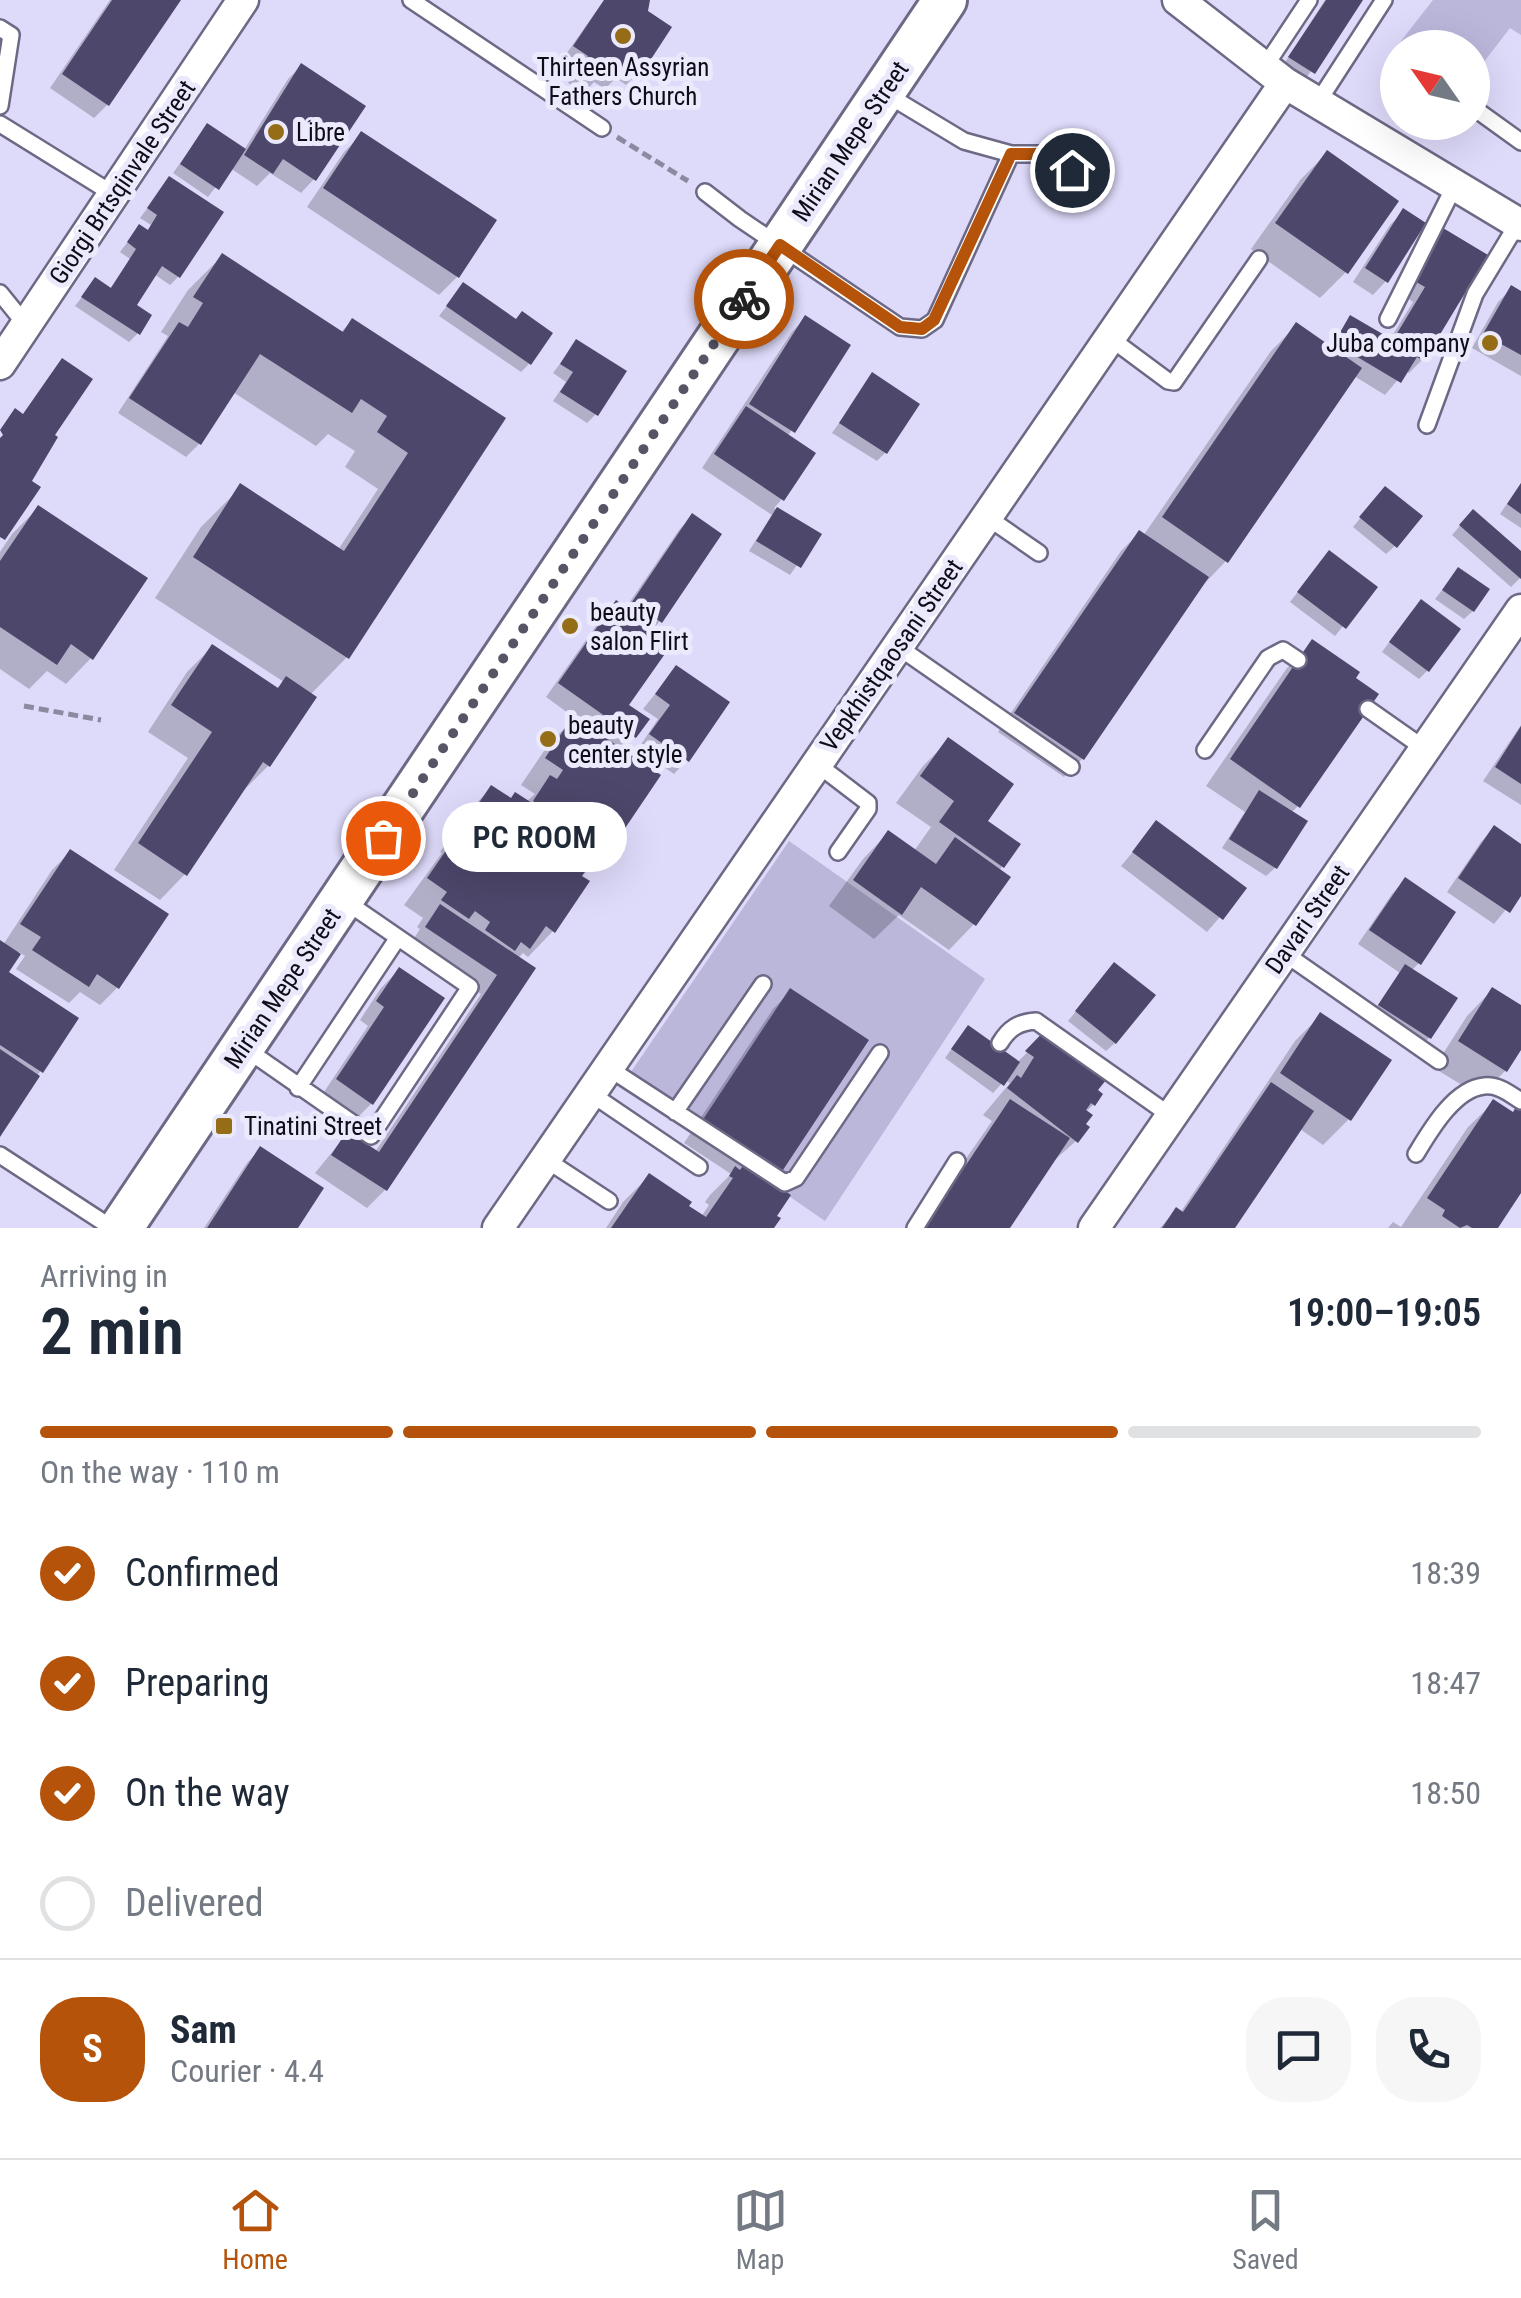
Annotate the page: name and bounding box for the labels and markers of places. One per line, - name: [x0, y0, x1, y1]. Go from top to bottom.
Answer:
- marker: Thirteen Assyrian Fathers Church: [612, 25, 634, 47]
- place label: Thirteen Assyrian Fathers Church: [537, 53, 709, 111]
- place label: Libre: [296, 118, 345, 147]
- marker: Libre: [265, 121, 287, 143]
- pin: [1030, 128, 1115, 213]
- place label: Juba company: [1326, 329, 1470, 358]
- marker: Juba company: [1479, 332, 1501, 354]
- place label: beauty salon Flirt: [590, 598, 689, 656]
- marker: beauty salon Flirt: [559, 615, 581, 637]
- place label: beauty center style: [568, 711, 683, 769]
- marker: beauty center style: [537, 728, 559, 750]
- pin: [341, 796, 426, 881]
- callout: PC ROOM: [443, 803, 628, 873]
- place label: Tinatini Street: [244, 1112, 382, 1141]
- marker: Tinatini Street: [213, 1115, 235, 1137]

